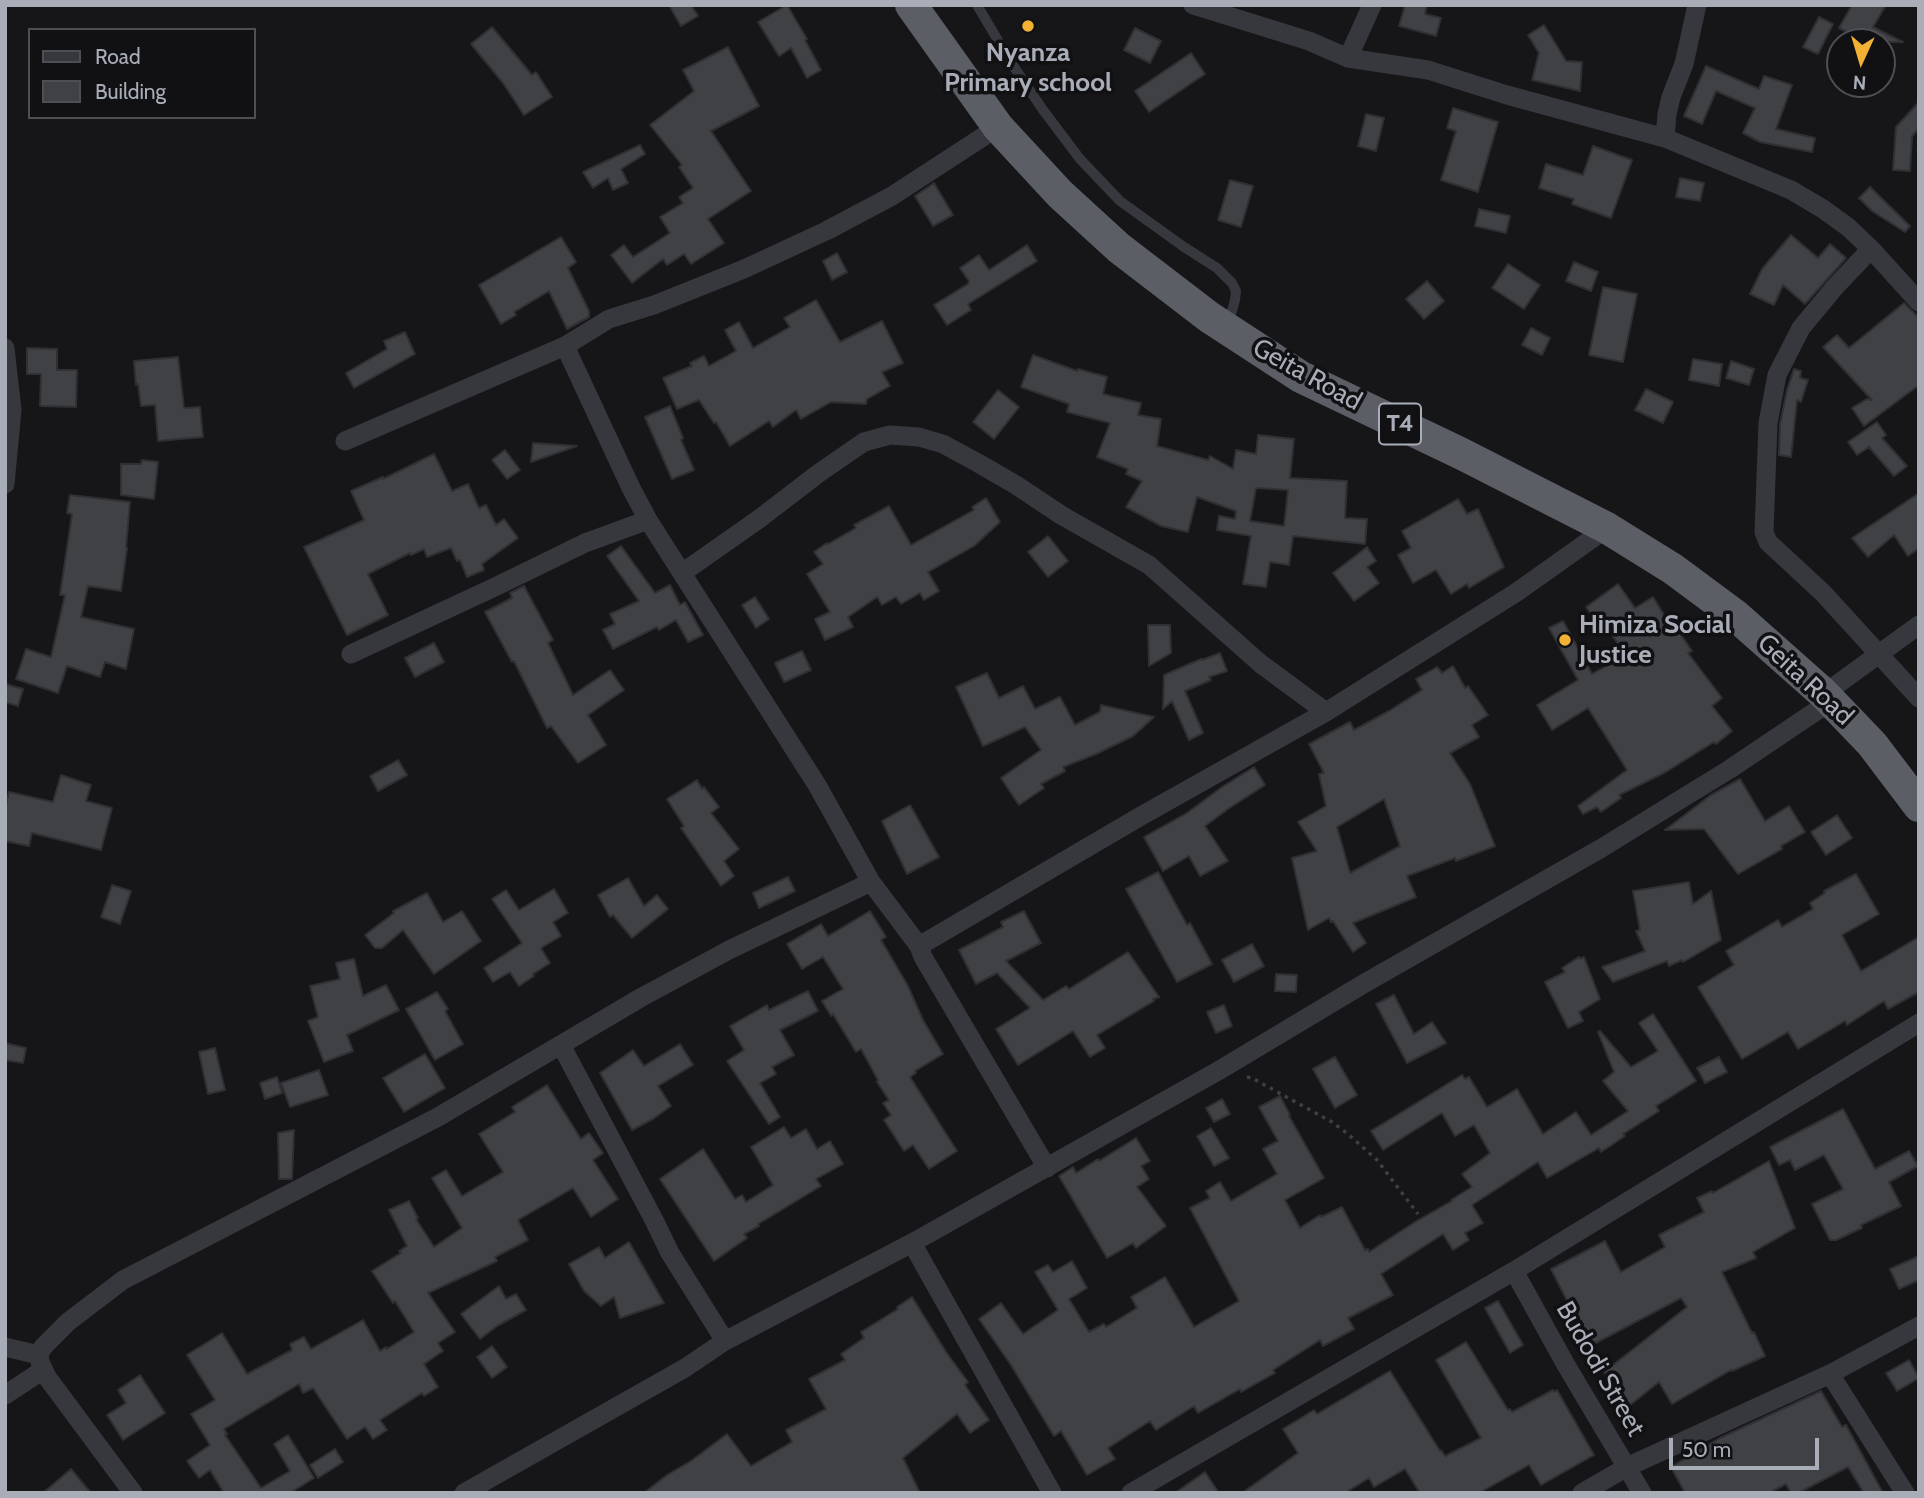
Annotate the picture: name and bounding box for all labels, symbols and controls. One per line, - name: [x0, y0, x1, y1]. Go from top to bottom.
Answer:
- marker: Nyanza Primary school: [1020, 18, 1036, 34]
- legend: [28, 28, 256, 119]
- north arrow: [1826, 28, 1896, 98]
- place label: Nyanza Primary school: [944, 37, 1112, 98]
- text: Road: [95, 44, 141, 69]
- text: N: [1852, 71, 1867, 94]
- text: Building: [95, 79, 166, 104]
- street label: Geita Road: [1247, 332, 1367, 418]
- road number: T4: [1379, 404, 1421, 444]
- place label: Himiza Social Justice: [1579, 609, 1732, 670]
- street label: Geita Road: [1751, 628, 1859, 732]
- marker: Himiza Social Justice: [1557, 632, 1573, 648]
- street label: Budodi Street: [1549, 1296, 1651, 1442]
- scale bar: [1672, 1424, 1822, 1468]
- text: 50 m: [1682, 1437, 1731, 1462]

